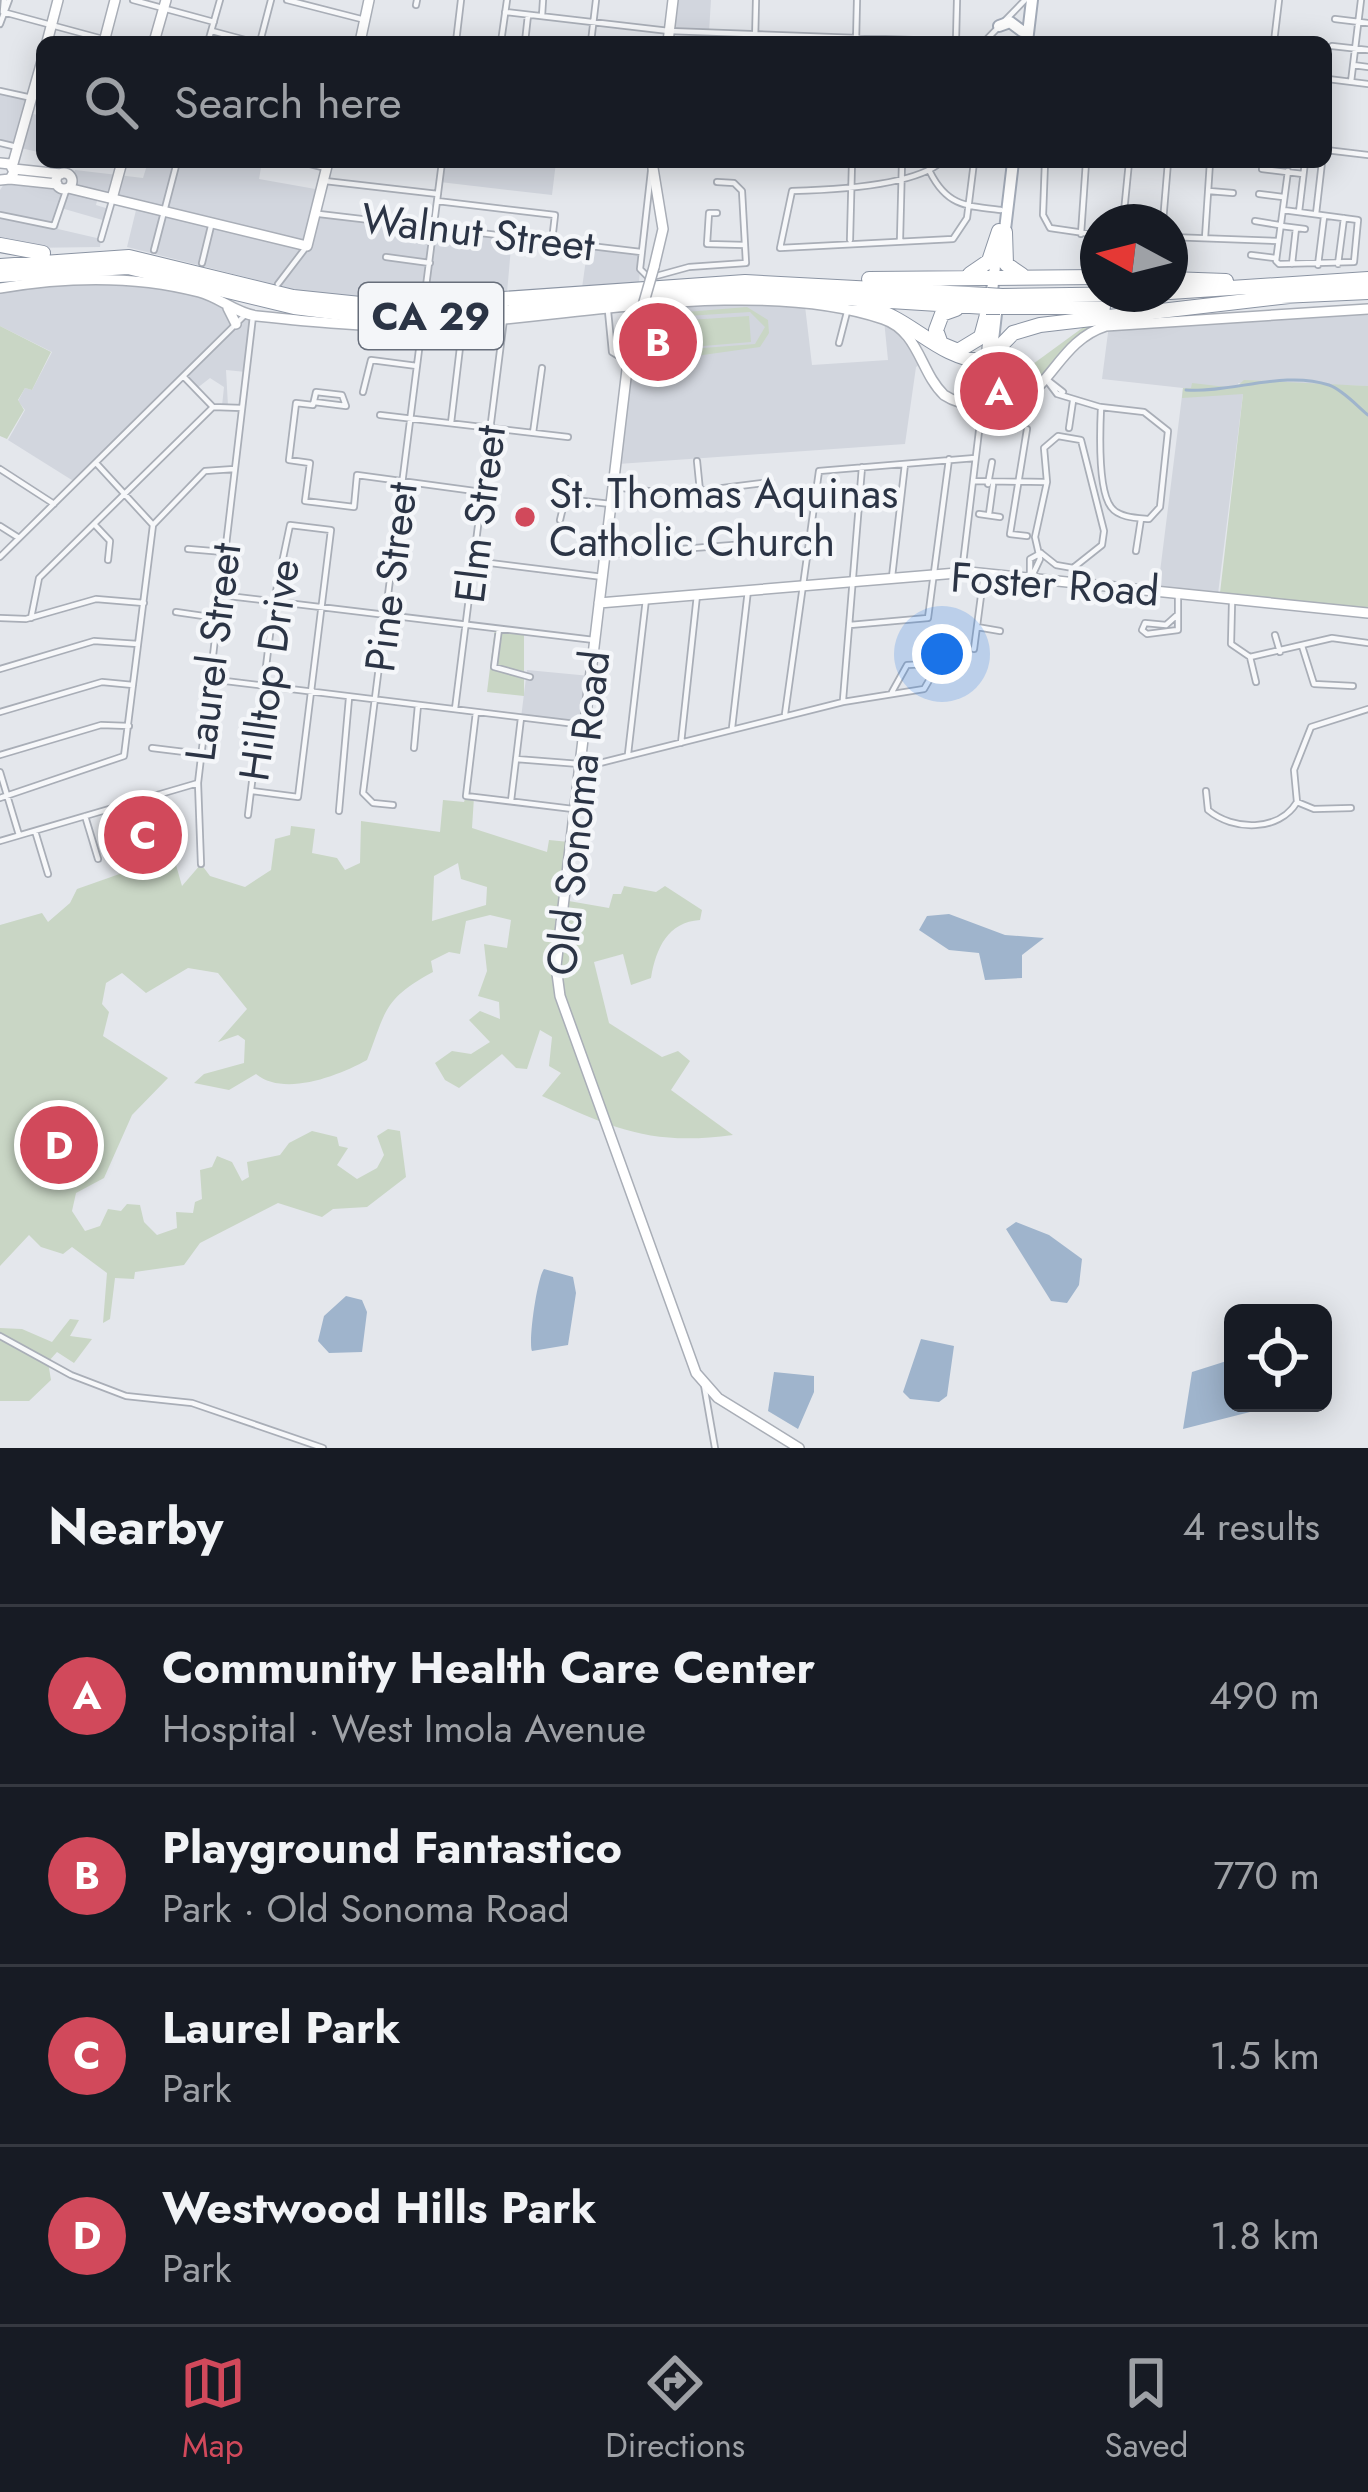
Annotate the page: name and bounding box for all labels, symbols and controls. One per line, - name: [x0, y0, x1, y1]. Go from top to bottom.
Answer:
- search box: [36, 36, 1332, 168]
- icon: search: [78, 69, 144, 135]
- text: Search here: [174, 70, 402, 135]
- street label: Walnut Street: [358, 187, 598, 277]
- north arrow: [1080, 204, 1188, 312]
- road number: CA 29: [359, 283, 503, 349]
- pin: B: [619, 297, 697, 387]
- pin: A: [960, 346, 1038, 436]
- street label: Elm Street: [439, 422, 521, 606]
- place label: St. Thomas Aquinas Catholic Church: [549, 463, 898, 572]
- street label: Pine Street: [349, 479, 433, 675]
- marker: St. Thomas Aquinas Catholic Church: [512, 504, 538, 530]
- street label: Laurel Street: [169, 540, 257, 764]
- street label: Foster Road: [949, 546, 1161, 622]
- street label: Hilltop Drive: [223, 555, 315, 785]
- your location: [912, 624, 972, 684]
- street label: Old Sonoma Road: [531, 647, 625, 979]
- pin: C: [104, 790, 182, 880]
- pin: D: [20, 1100, 98, 1190]
- map controls: [1224, 1304, 1332, 1412]
- button: locate: [1224, 1304, 1332, 1412]
- text: Nearby: [48, 1489, 223, 1563]
- text: 4 results: [1182, 1498, 1320, 1555]
- text: Community Health Care Center: [162, 1635, 815, 1700]
- text: A: [73, 1667, 101, 1724]
- text: 490 m: [1209, 1667, 1320, 1724]
- text: Hospital · West Imola Avenue: [162, 1700, 646, 1757]
- text: Playground Fantastico: [162, 1815, 622, 1880]
- text: B: [74, 1847, 100, 1904]
- text: 770 m: [1214, 1847, 1320, 1904]
- text: Park · Old Sonoma Road: [162, 1880, 570, 1937]
- text: Laurel Park: [162, 1995, 401, 2060]
- text: C: [73, 2027, 101, 2084]
- text: 1.5 km: [1209, 2027, 1320, 2084]
- text: Park: [162, 2060, 232, 2117]
- text: Westwood Hills Park: [162, 2175, 596, 2240]
- text: D: [73, 2207, 101, 2264]
- text: 1.8 km: [1210, 2207, 1320, 2264]
- text: Park: [162, 2240, 232, 2297]
- tab: Map: [180, 2350, 246, 2469]
- tab: Directions: [605, 2350, 745, 2469]
- tab: Saved: [1105, 2350, 1188, 2469]

